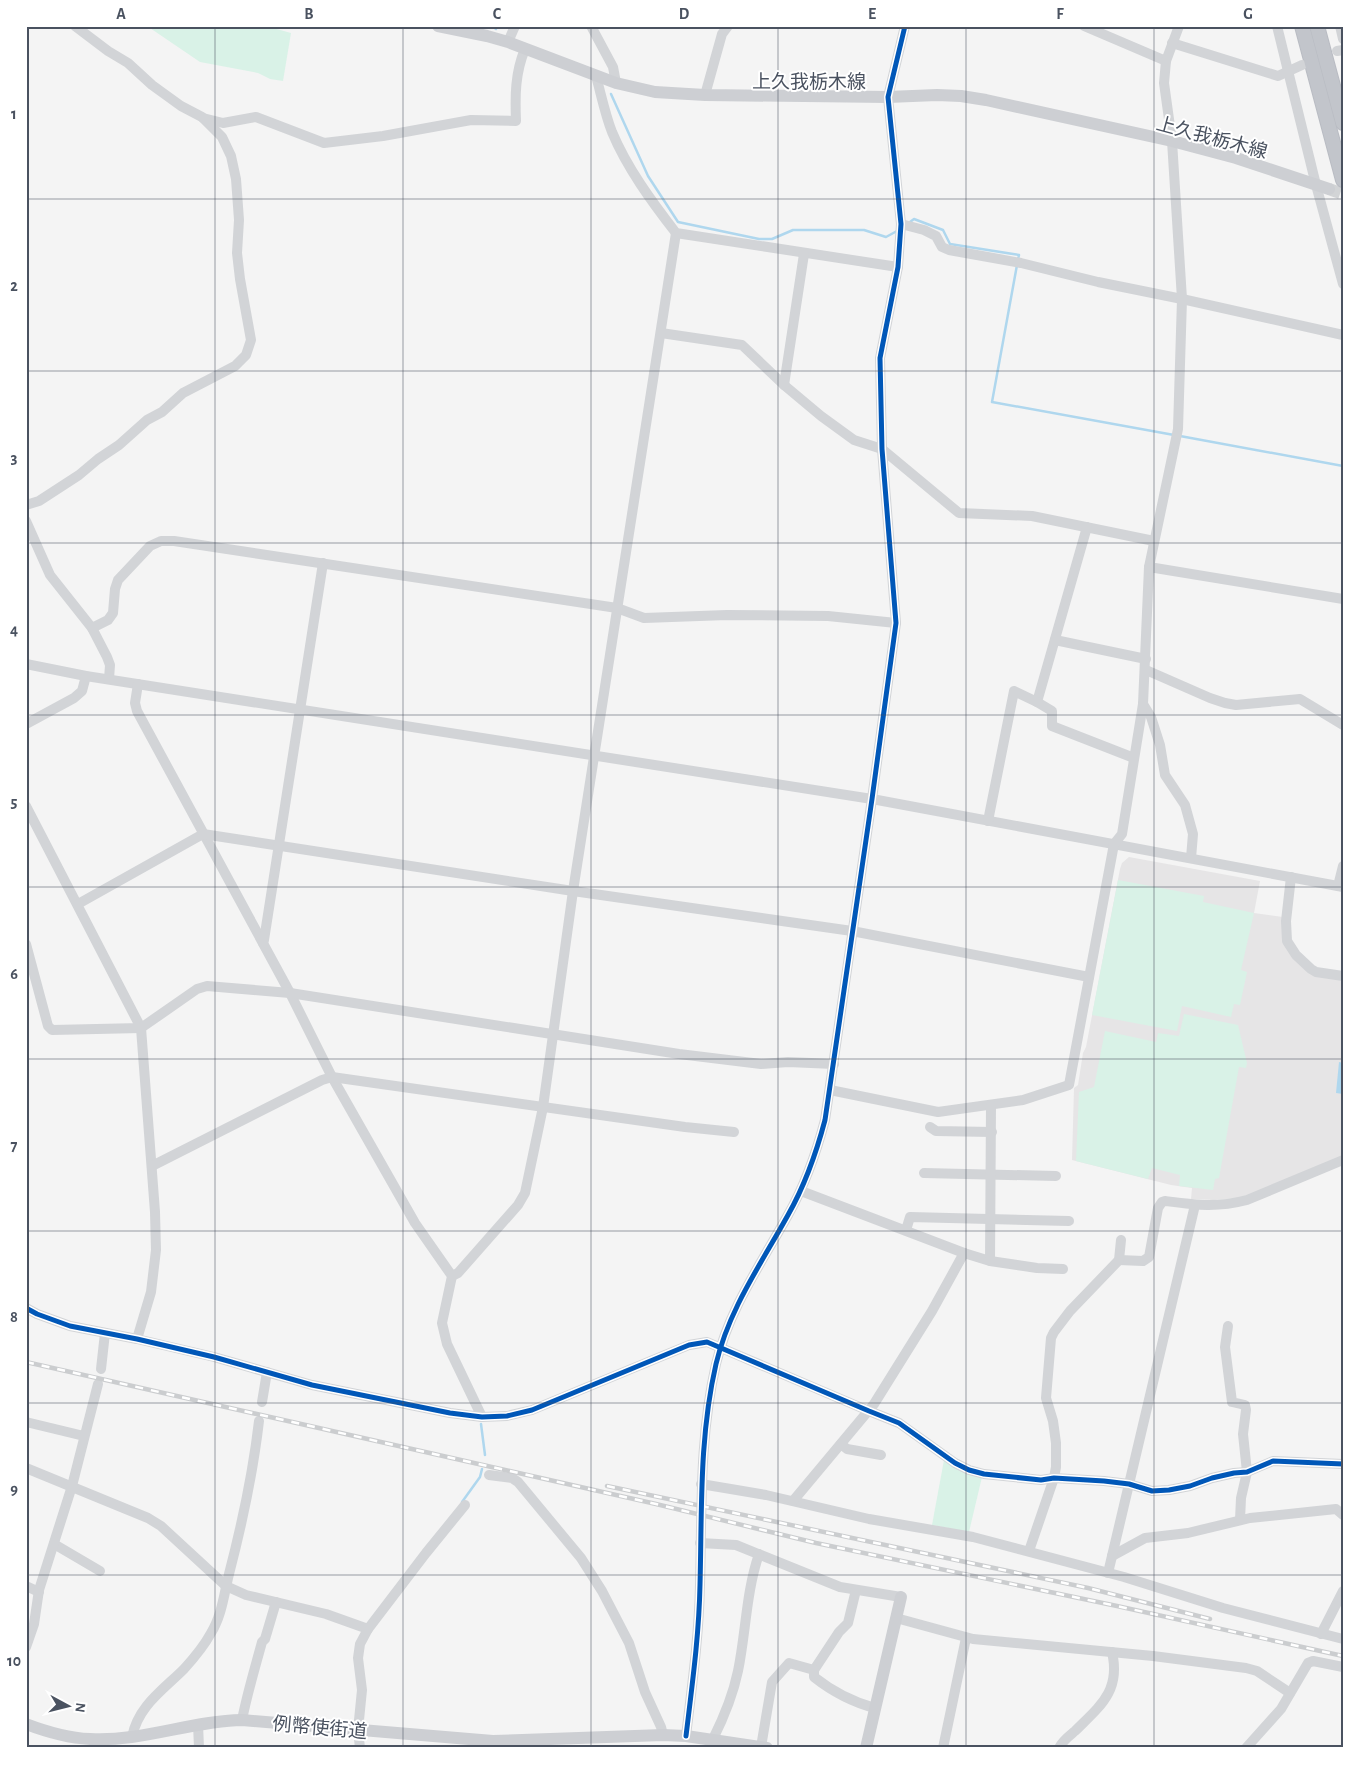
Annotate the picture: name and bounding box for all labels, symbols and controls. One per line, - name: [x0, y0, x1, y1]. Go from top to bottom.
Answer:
- text: A: [116, 6, 126, 22]
- text: B: [304, 6, 314, 22]
- text: C: [493, 6, 502, 22]
- text: D: [679, 6, 690, 22]
- text: E: [868, 6, 876, 22]
- text: F: [1056, 6, 1064, 22]
- text: G: [1243, 6, 1253, 22]
- street label: 上久我栃木線: [752, 71, 866, 92]
- text: 1: [11, 106, 17, 122]
- street label: 上久我栃木線: [1154, 113, 1270, 162]
- text: 2: [10, 278, 18, 294]
- text: 3: [11, 450, 18, 466]
- text: 4: [10, 622, 18, 638]
- text: 5: [11, 794, 18, 810]
- text: 6: [10, 966, 18, 982]
- text: 7: [11, 1138, 18, 1154]
- text: 8: [10, 1309, 18, 1325]
- text: 9: [10, 1481, 18, 1497]
- text: 10: [7, 1653, 21, 1669]
- north arrow: [42, 1682, 92, 1732]
- text: N: [72, 1702, 87, 1713]
- street label: 例幣使街道: [272, 1713, 368, 1742]

